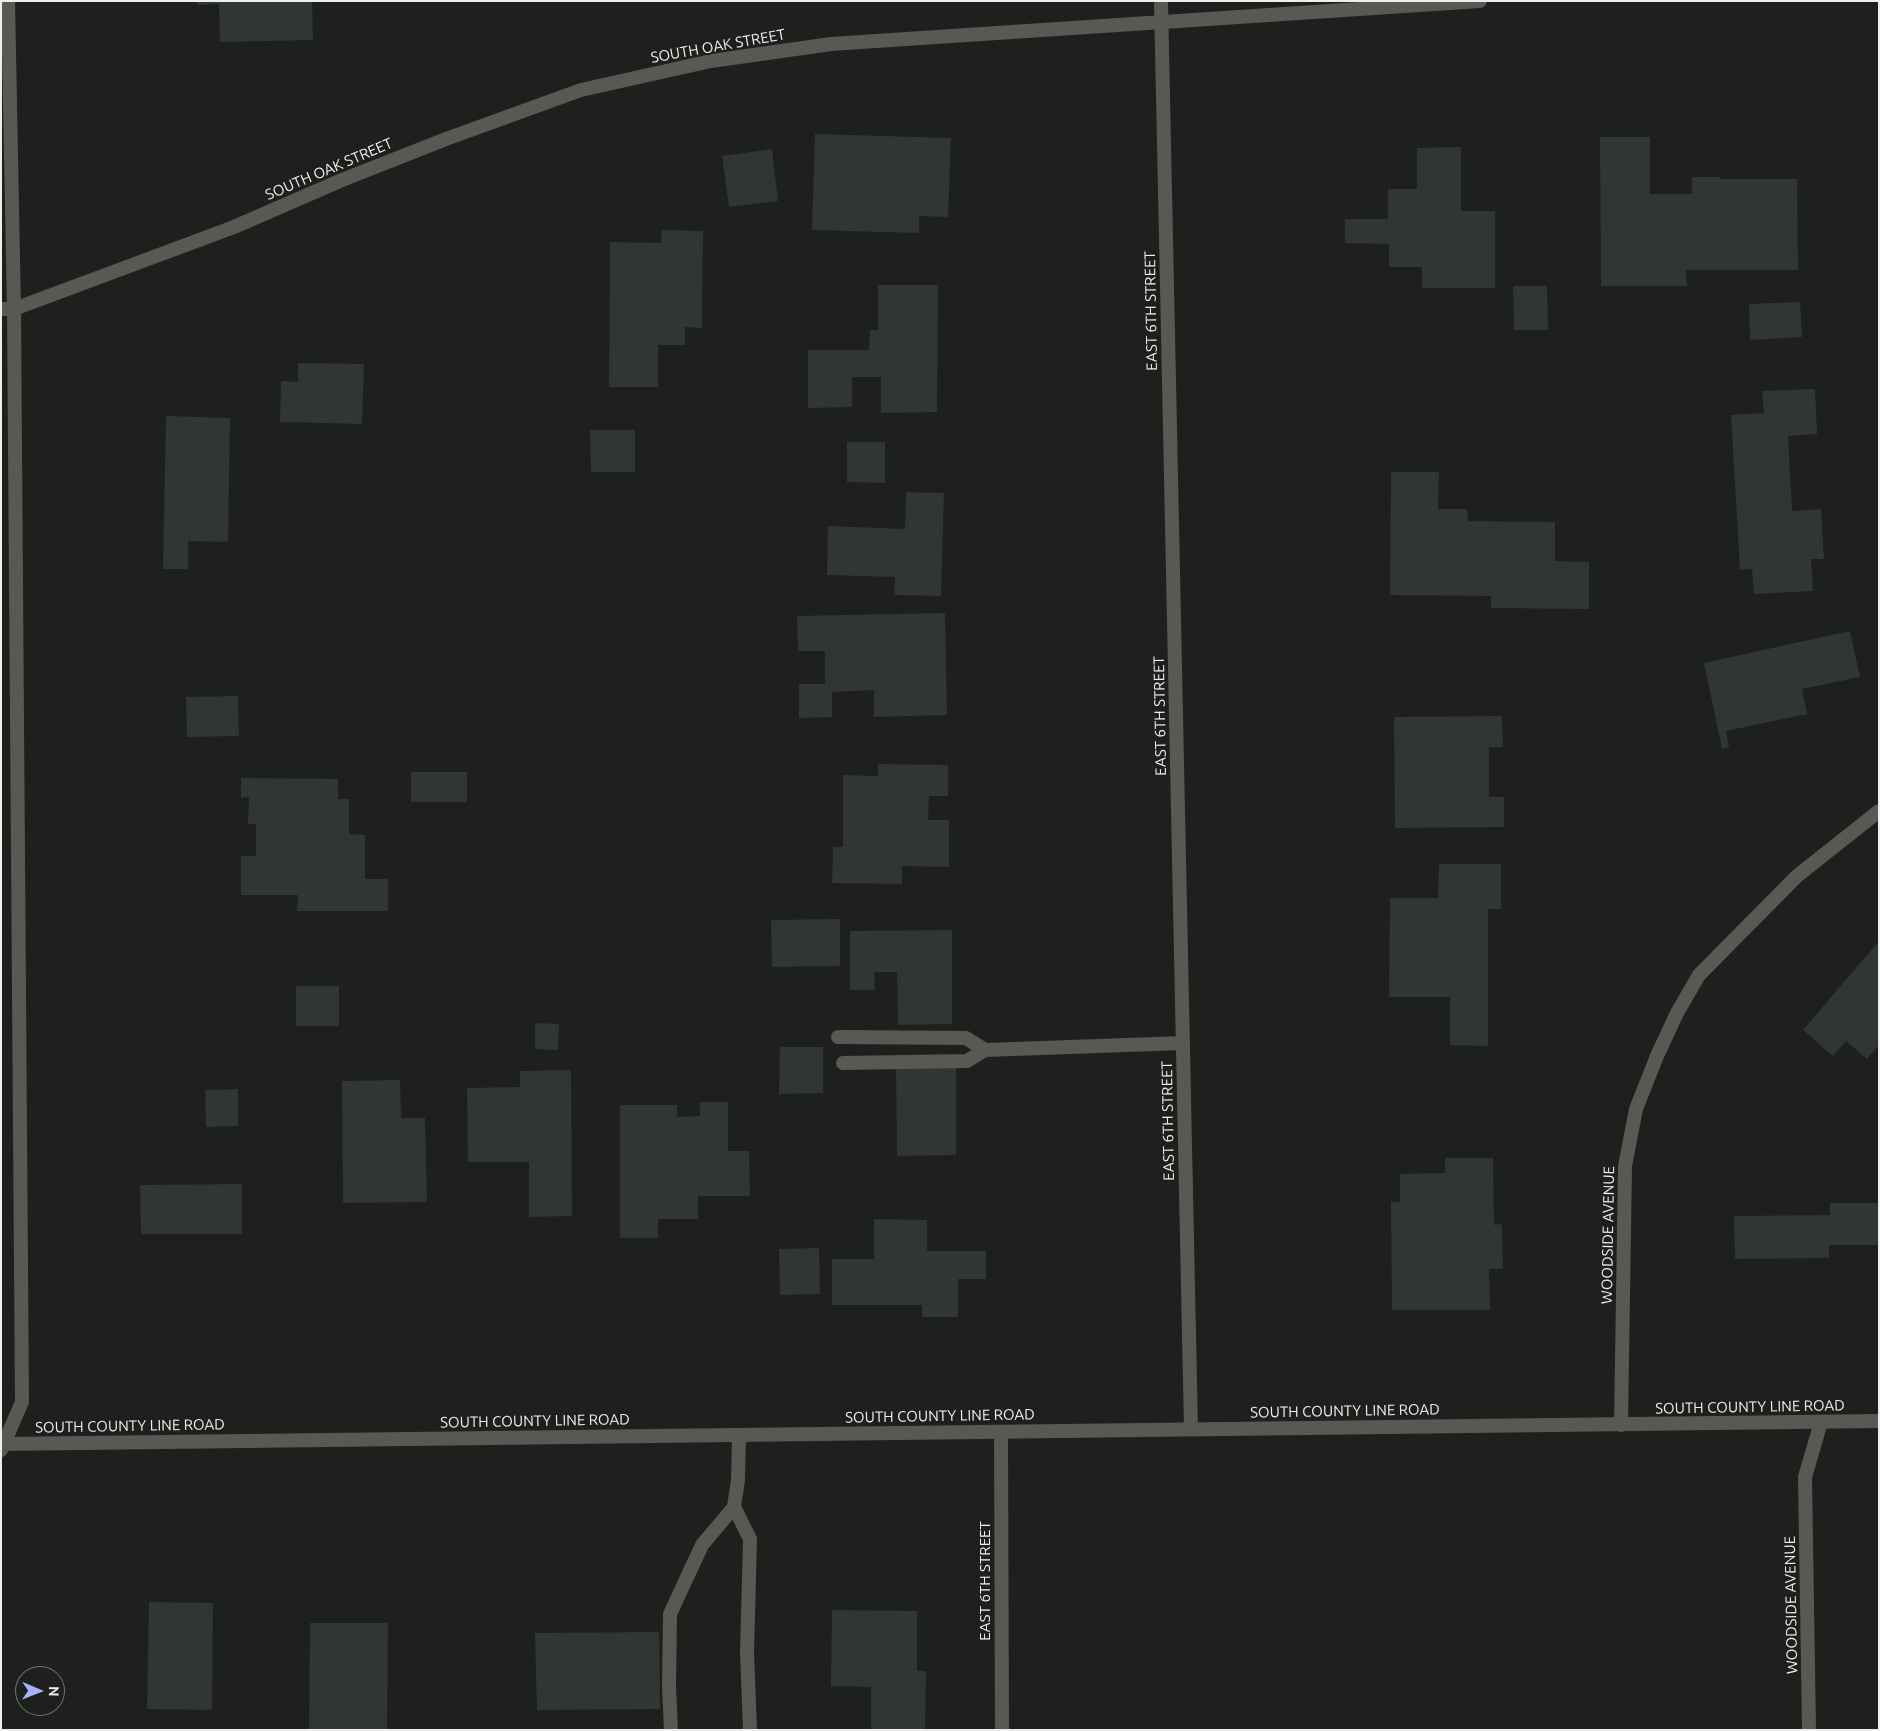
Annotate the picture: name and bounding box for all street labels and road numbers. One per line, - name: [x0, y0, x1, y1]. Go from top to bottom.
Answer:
- street label: SOUTH OAK STREET: [649, 25, 787, 67]
- street label: SOUTH OAK STREET: [263, 134, 395, 204]
- street label: EAST 6TH STREET: [1141, 251, 1161, 371]
- street label: EAST 6TH STREET: [1150, 656, 1170, 776]
- street label: EAST 6TH STREET: [1158, 1061, 1178, 1181]
- street label: WOODSIDE AVENUE: [1598, 1166, 1618, 1304]
- street label: SOUTH COUNTY LINE ROAD: [1655, 1396, 1845, 1418]
- street label: SOUTH COUNTY LINE ROAD: [1250, 1400, 1440, 1422]
- street label: SOUTH COUNTY LINE ROAD: [845, 1405, 1035, 1427]
- street label: SOUTH COUNTY LINE ROAD: [440, 1410, 630, 1432]
- street label: SOUTH COUNTY LINE ROAD: [35, 1415, 225, 1437]
- street label: EAST 6TH STREET: [976, 1521, 994, 1641]
- street label: WOODSIDE AVENUE: [1781, 1536, 1801, 1674]

